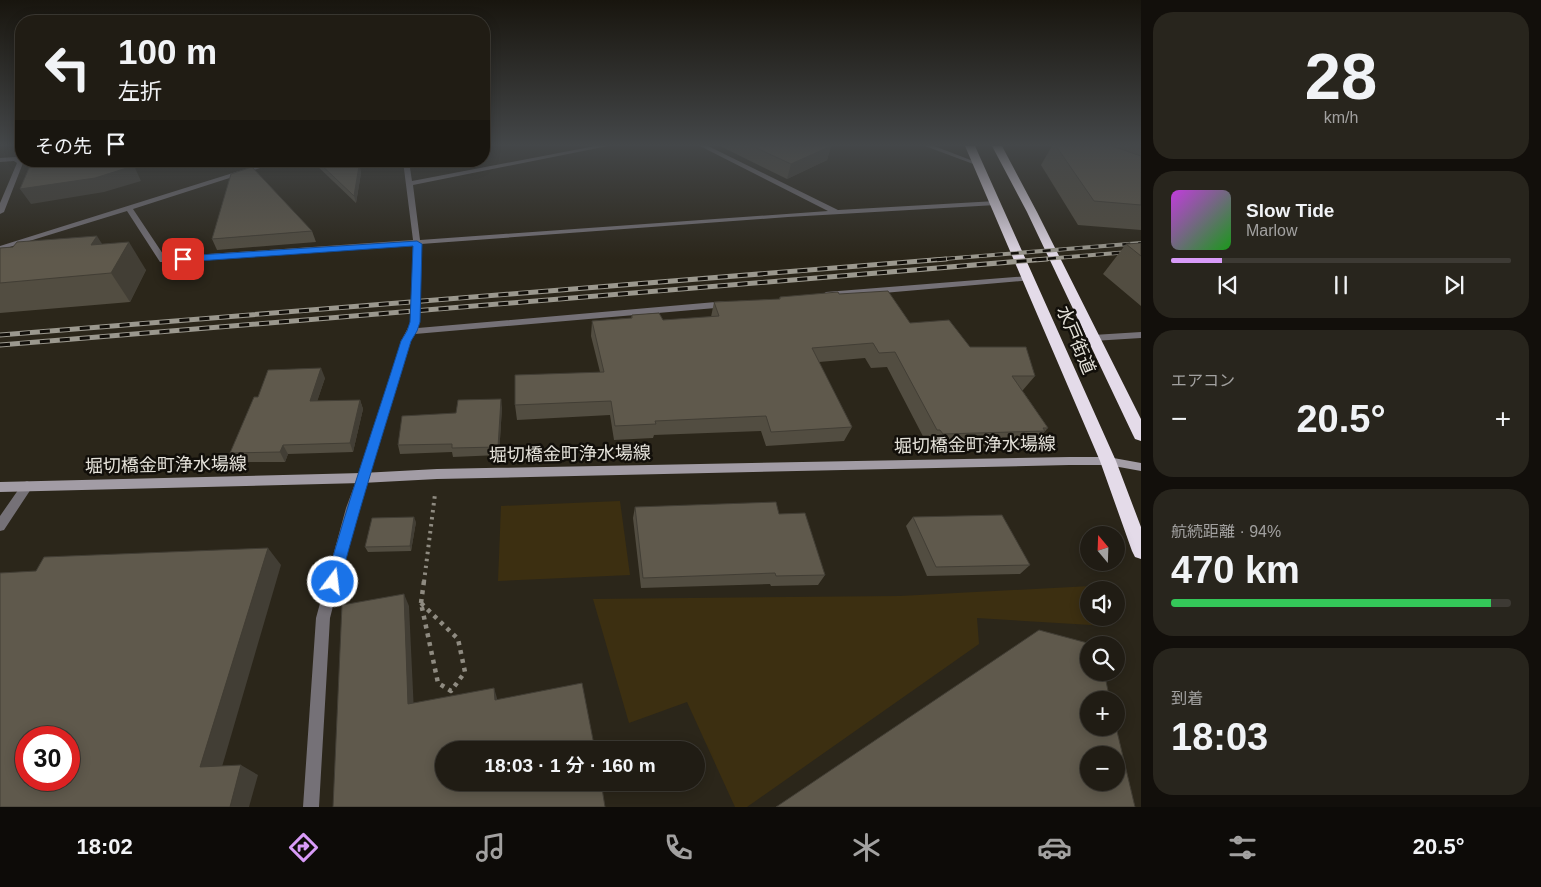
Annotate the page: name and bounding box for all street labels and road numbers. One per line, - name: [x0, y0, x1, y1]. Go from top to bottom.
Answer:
- street label: 水戸街道: [1053, 303, 1099, 377]
- street label: 堀切橋金町浄水場線: [894, 434, 1056, 456]
- street label: 堀切橋金町浄水場線: [489, 443, 651, 465]
- street label: 堀切橋金町浄水場線: [85, 454, 247, 476]

